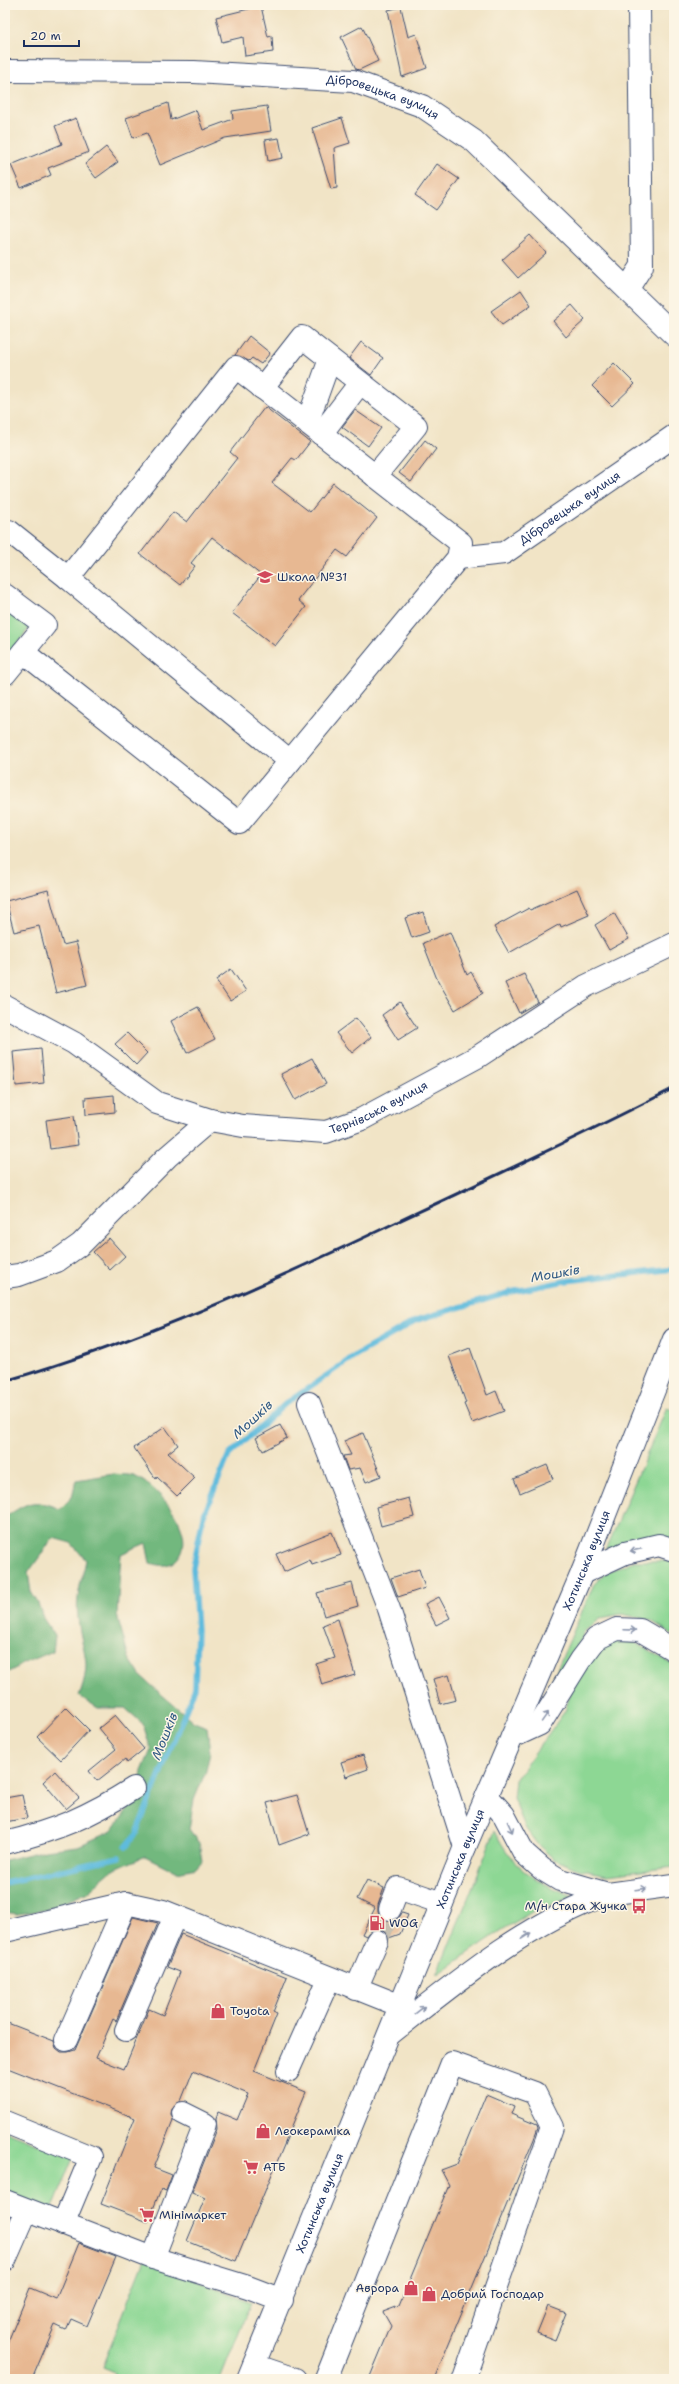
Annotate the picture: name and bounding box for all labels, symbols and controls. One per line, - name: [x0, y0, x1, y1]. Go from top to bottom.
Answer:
- scale bar: [24, 22, 79, 48]
- text: 20 m: [30, 28, 61, 44]
- street label: Дібровецька вулиця: [325, 71, 442, 123]
- street label: Дібровецька вулиця: [516, 467, 624, 548]
- school or university icon: Школа №31: [256, 568, 274, 586]
- place label: Школа №31: [277, 569, 347, 585]
- street label: Тернівська вулиця: [327, 1077, 430, 1138]
- water label: Мошків: [529, 1261, 581, 1286]
- water label: Мошків: [228, 1396, 276, 1442]
- street label: Хотинська вулиця: [559, 1508, 614, 1613]
- one-way arrow: [630, 1547, 643, 1555]
- one-way arrow: [623, 1626, 636, 1633]
- water label: Мошків: [147, 1710, 182, 1762]
- one-way arrow: [541, 1712, 549, 1723]
- street label: Хотинська вулиця: [433, 1806, 488, 1911]
- one-way arrow: [506, 1821, 514, 1833]
- one-way arrow: [634, 1885, 647, 1893]
- bus stop icon: М/н Стара Жучка: [630, 1897, 648, 1915]
- place label: М/н Стара Жучка: [525, 1898, 628, 1914]
- fuel station icon: WOG: [368, 1914, 386, 1932]
- place label: WOG: [389, 1915, 418, 1931]
- one-way arrow: [520, 1932, 531, 1940]
- shop icon: Toyota: [209, 2002, 227, 2020]
- place label: Toyota: [230, 2003, 270, 2019]
- one-way arrow: [414, 2006, 425, 2015]
- shop icon: Леокераміка: [254, 2122, 272, 2140]
- place label: Леокераміка: [275, 2123, 351, 2139]
- street label: Хотинська вулиця: [292, 2151, 347, 2255]
- supermarket icon: АТБ: [242, 2158, 260, 2176]
- place label: АТБ: [263, 2159, 286, 2175]
- supermarket icon: Мінімаркет: [138, 2206, 156, 2224]
- place label: Мінімаркет: [159, 2207, 227, 2223]
- shop icon: Аврора: [402, 2279, 420, 2297]
- place label: Аврора: [355, 2280, 400, 2296]
- shop icon: Добрий Господар: [420, 2285, 438, 2303]
- place label: Добрий Господар: [441, 2286, 544, 2302]

